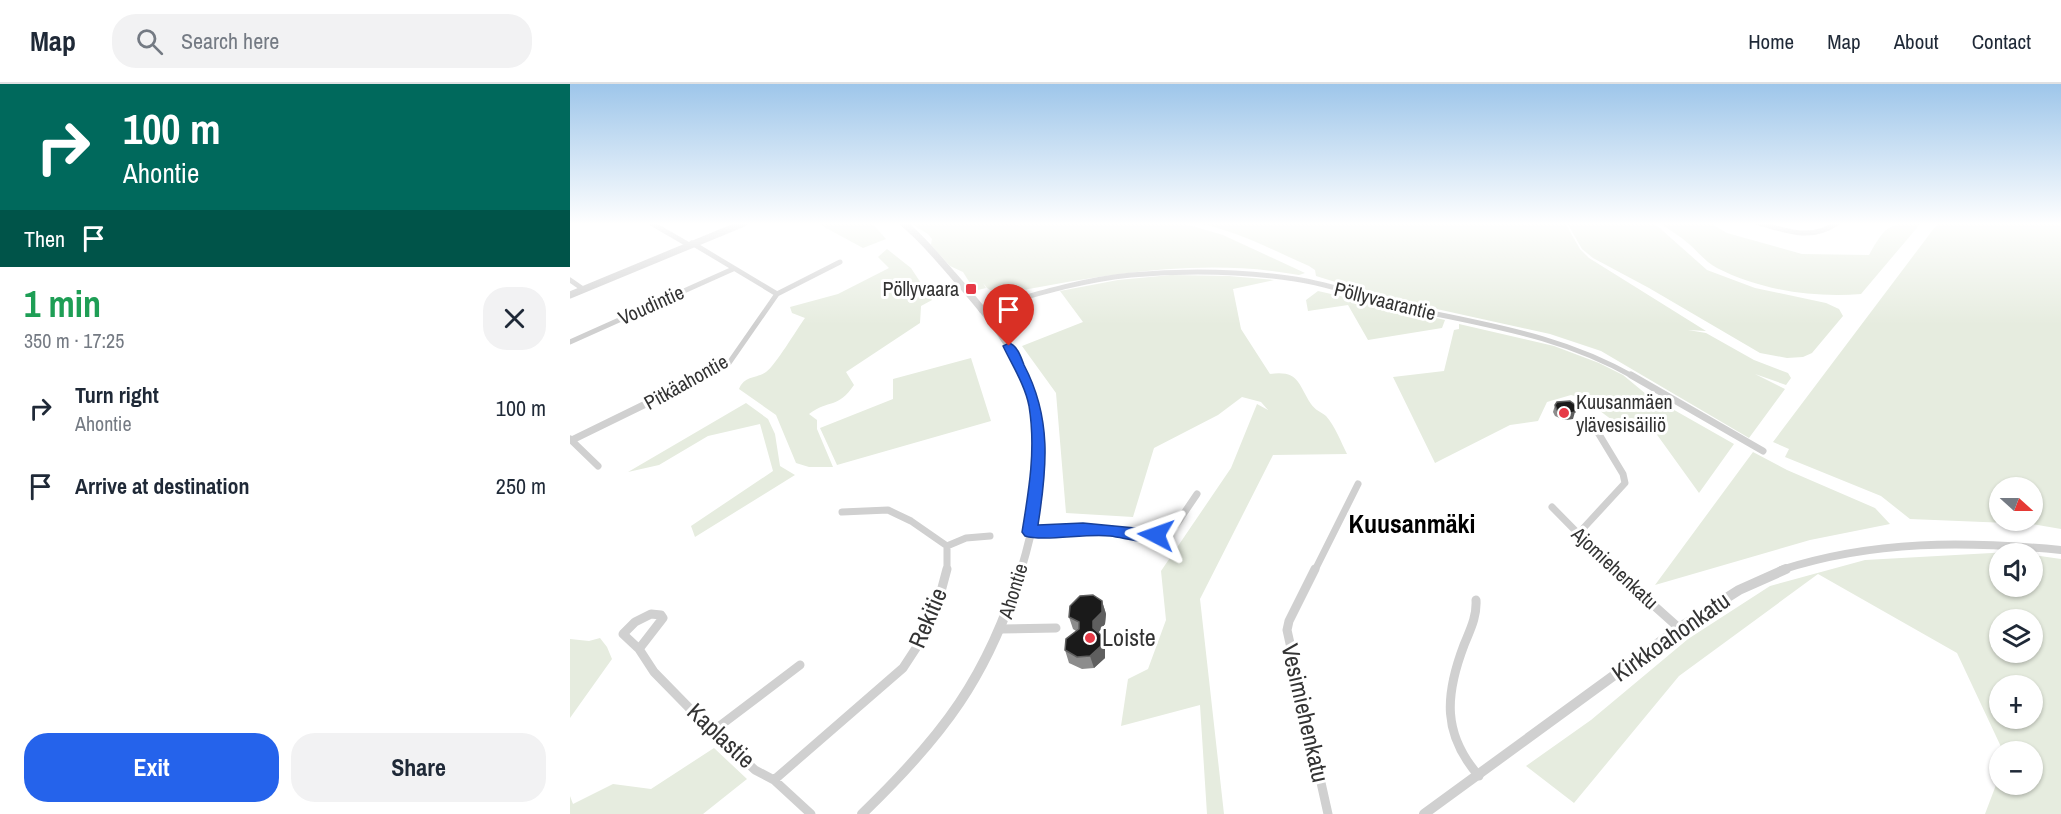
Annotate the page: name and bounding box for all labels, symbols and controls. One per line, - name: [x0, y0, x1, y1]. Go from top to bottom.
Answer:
- search box: [112, 14, 532, 68]
- text: Map: [30, 22, 76, 60]
- icon: search: [133, 25, 166, 58]
- text: Search here: [181, 26, 279, 56]
- text: Home: [1748, 27, 1794, 56]
- text: Map: [1827, 27, 1861, 56]
- text: About: [1894, 27, 1939, 56]
- text: Contact: [1972, 27, 2031, 56]
- text: 100 m: [123, 101, 221, 157]
- icon: right: [24, 108, 102, 186]
- text: Ahontie: [123, 155, 199, 191]
- icon: arrive: [77, 222, 110, 255]
- text: Then: [24, 224, 65, 254]
- place label: Pöllyvaara: [882, 275, 959, 302]
- street label: Pöllyvaarantie: [1331, 275, 1439, 326]
- street label: Voudintie: [614, 278, 688, 331]
- text: 1 min: [24, 280, 101, 328]
- marker: Pöllyvaara: [964, 282, 978, 296]
- pin: [983, 284, 1034, 346]
- button: close: [483, 287, 546, 350]
- icon: arrive: [992, 293, 1025, 326]
- text: 350 m · 17:25: [24, 327, 124, 354]
- street label: Pitkäahontie: [639, 347, 733, 416]
- text: Turn right: [75, 380, 159, 410]
- place label: Kuusanmäen ylävesisäiliö: [1576, 388, 1673, 438]
- icon: right: [24, 392, 57, 425]
- text: 100 m: [496, 393, 546, 423]
- marker: Kuusanmäen ylävesisäiliö: [1557, 406, 1571, 420]
- text: Ahontie: [75, 410, 132, 437]
- icon: arrive: [24, 470, 57, 503]
- text: Arrive at destination: [75, 471, 249, 501]
- text: 250 m: [496, 471, 546, 501]
- north arrow: [1989, 477, 2043, 531]
- map controls: [1989, 477, 2043, 795]
- position arrow: [1124, 503, 1188, 567]
- district label: Kuusanmäki: [1349, 506, 1475, 541]
- street label: Ajomiehenkatu: [1565, 520, 1665, 615]
- button: sound: [1989, 543, 2043, 597]
- street label: Ahontie: [991, 560, 1034, 623]
- street label: Rekitie: [900, 583, 954, 653]
- street label: Kirkkoahonkatu: [1605, 584, 1736, 689]
- button: layers: [1989, 609, 2043, 663]
- place label: Loiste: [1102, 621, 1156, 653]
- marker: Loiste: [1083, 631, 1097, 645]
- street label: Vesimiehenkatu: [1275, 640, 1337, 785]
- button: +: [1989, 675, 2043, 729]
- street label: Kaplastie: [681, 696, 763, 775]
- button: Exit: [24, 733, 279, 802]
- button: Share: [291, 733, 546, 802]
- button: −: [1989, 741, 2043, 795]

